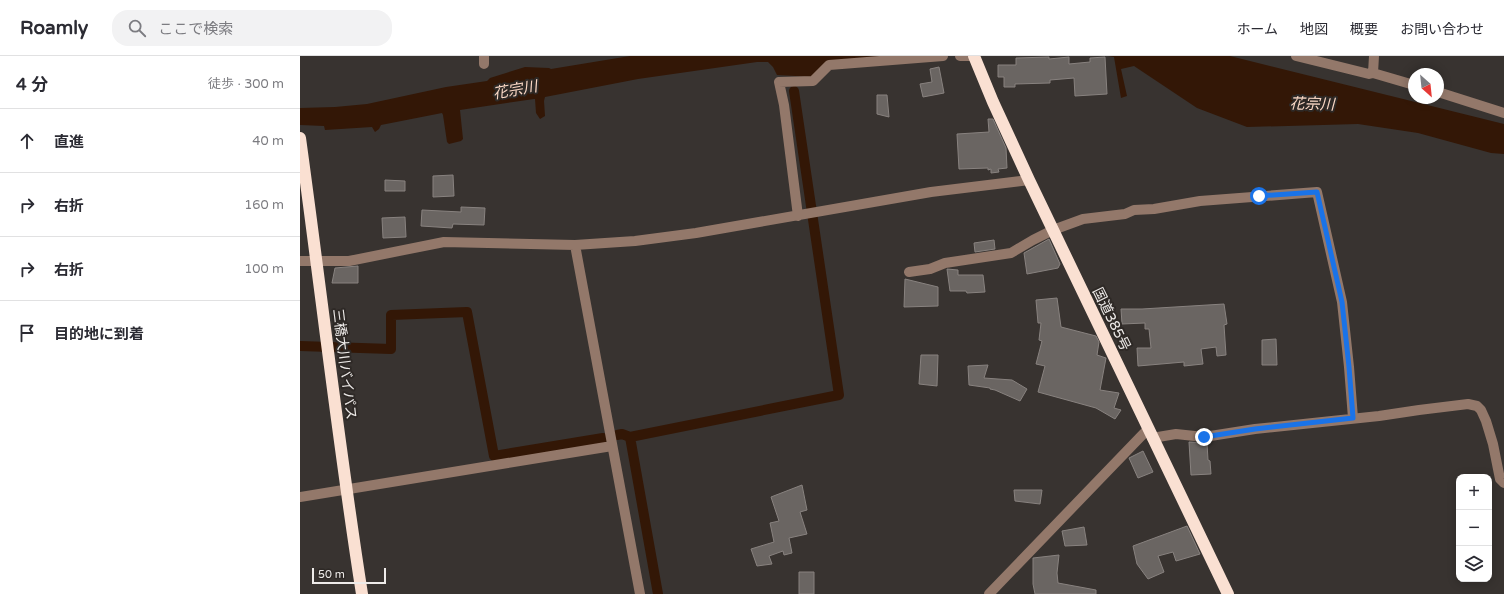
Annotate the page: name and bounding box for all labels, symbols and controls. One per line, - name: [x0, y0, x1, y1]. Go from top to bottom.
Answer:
- search box: [112, 10, 392, 46]
- text: Roamly: [20, 17, 88, 39]
- icon: search: [126, 17, 148, 39]
- text: ここで検索: [158, 20, 233, 38]
- text: ホーム: [1236, 21, 1278, 38]
- text: 地図: [1300, 21, 1328, 38]
- text: 概要: [1350, 21, 1378, 38]
- text: お問い合わせ: [1400, 21, 1484, 38]
- north arrow: [1408, 68, 1444, 104]
- text: 4 分: [16, 74, 48, 95]
- text: 徒歩 · 300 m: [208, 76, 284, 92]
- water label: 花宗川: [491, 77, 541, 103]
- water label: 花宗川: [1289, 95, 1337, 113]
- icon: ahead: [16, 130, 38, 152]
- text: 直進: [54, 133, 84, 151]
- text: 40 m: [252, 133, 284, 149]
- route start: [1250, 187, 1268, 205]
- icon: right: [16, 194, 38, 216]
- text: 右折: [54, 197, 84, 215]
- text: 160 m: [244, 197, 284, 213]
- icon: right: [16, 258, 38, 280]
- text: 右折: [54, 261, 84, 279]
- text: 100 m: [244, 261, 284, 277]
- street label: 国道385号: [1089, 285, 1134, 354]
- street label: 三橋大川バイパス: [329, 308, 360, 421]
- icon: arrive: [16, 322, 38, 344]
- text: 目的地に到着: [54, 325, 144, 343]
- route end: [1195, 428, 1213, 446]
- map controls: [1456, 474, 1492, 582]
- button: +: [1456, 474, 1492, 510]
- button: −: [1456, 510, 1492, 546]
- button: layers: [1456, 546, 1492, 582]
- scale bar: [312, 566, 386, 585]
- text: 50 m: [318, 568, 345, 581]

